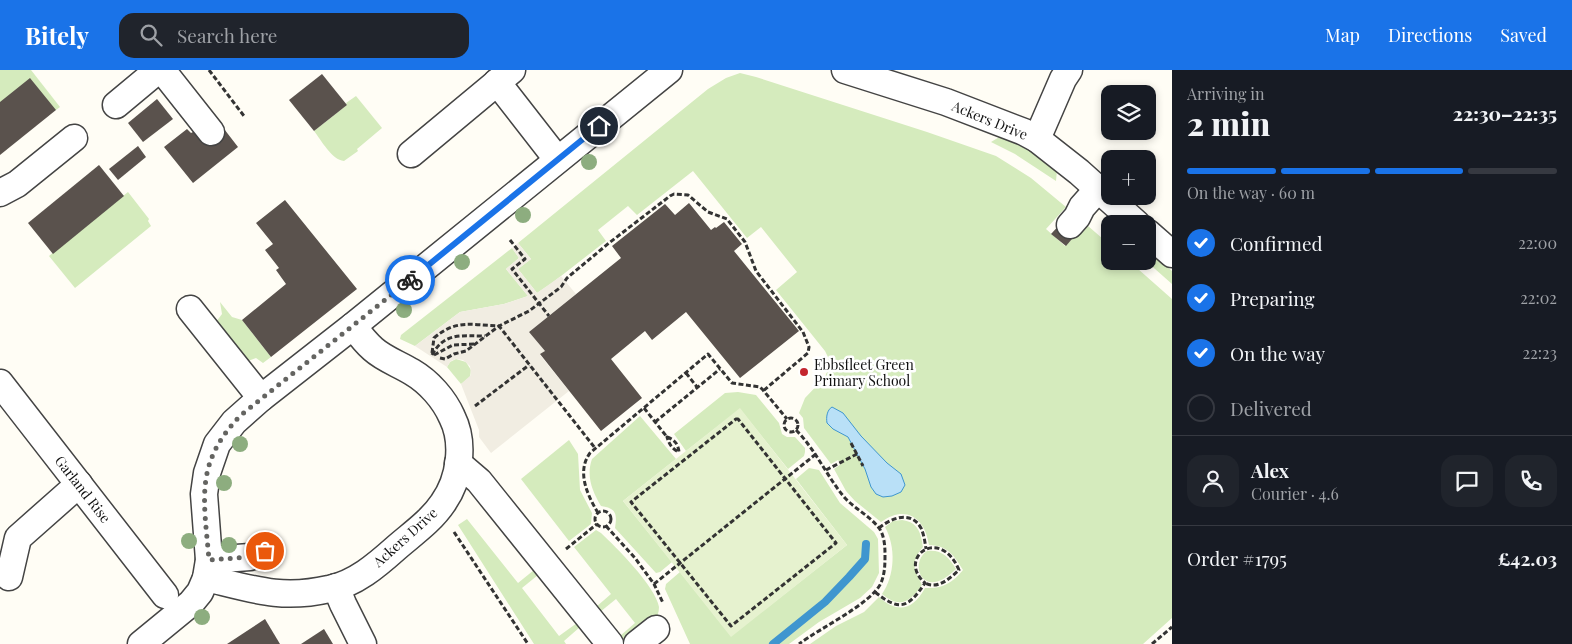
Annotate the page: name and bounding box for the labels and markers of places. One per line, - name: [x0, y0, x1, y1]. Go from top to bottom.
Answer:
- pin: [578, 105, 620, 147]
- place label: Ebbsfleet Green Primary School: [814, 355, 914, 390]
- marker: Ebbsfleet Green Primary School: [798, 366, 810, 378]
- pin: [244, 530, 286, 572]

